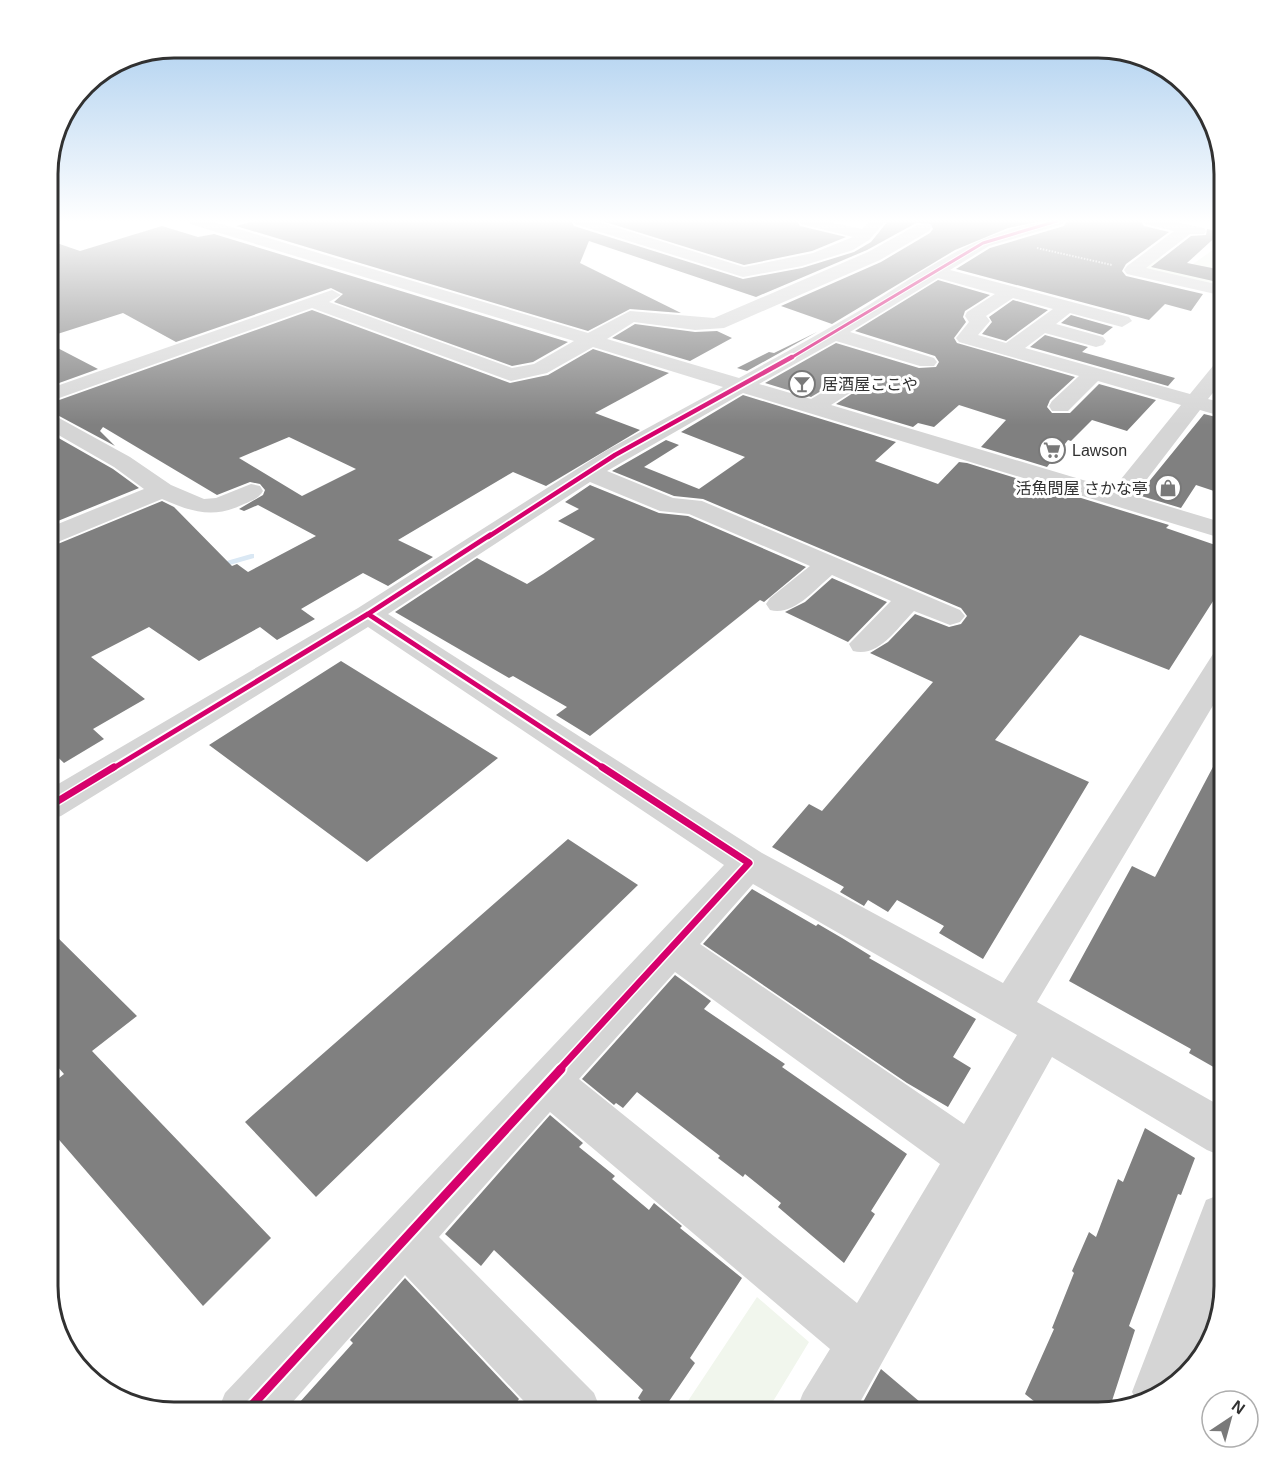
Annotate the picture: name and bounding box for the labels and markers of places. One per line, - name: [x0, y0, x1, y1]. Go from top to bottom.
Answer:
- bar icon: 居酒屋ここや: [787, 369, 817, 399]
- place label: 居酒屋ここや: [822, 376, 918, 393]
- supermarket icon: Lawson: [1037, 435, 1067, 465]
- place label: Lawson: [1072, 442, 1127, 459]
- shop icon: 活魚問屋 さかな亭: [1153, 473, 1183, 503]
- place label: 活魚問屋 さかな亭: [1016, 479, 1148, 497]

